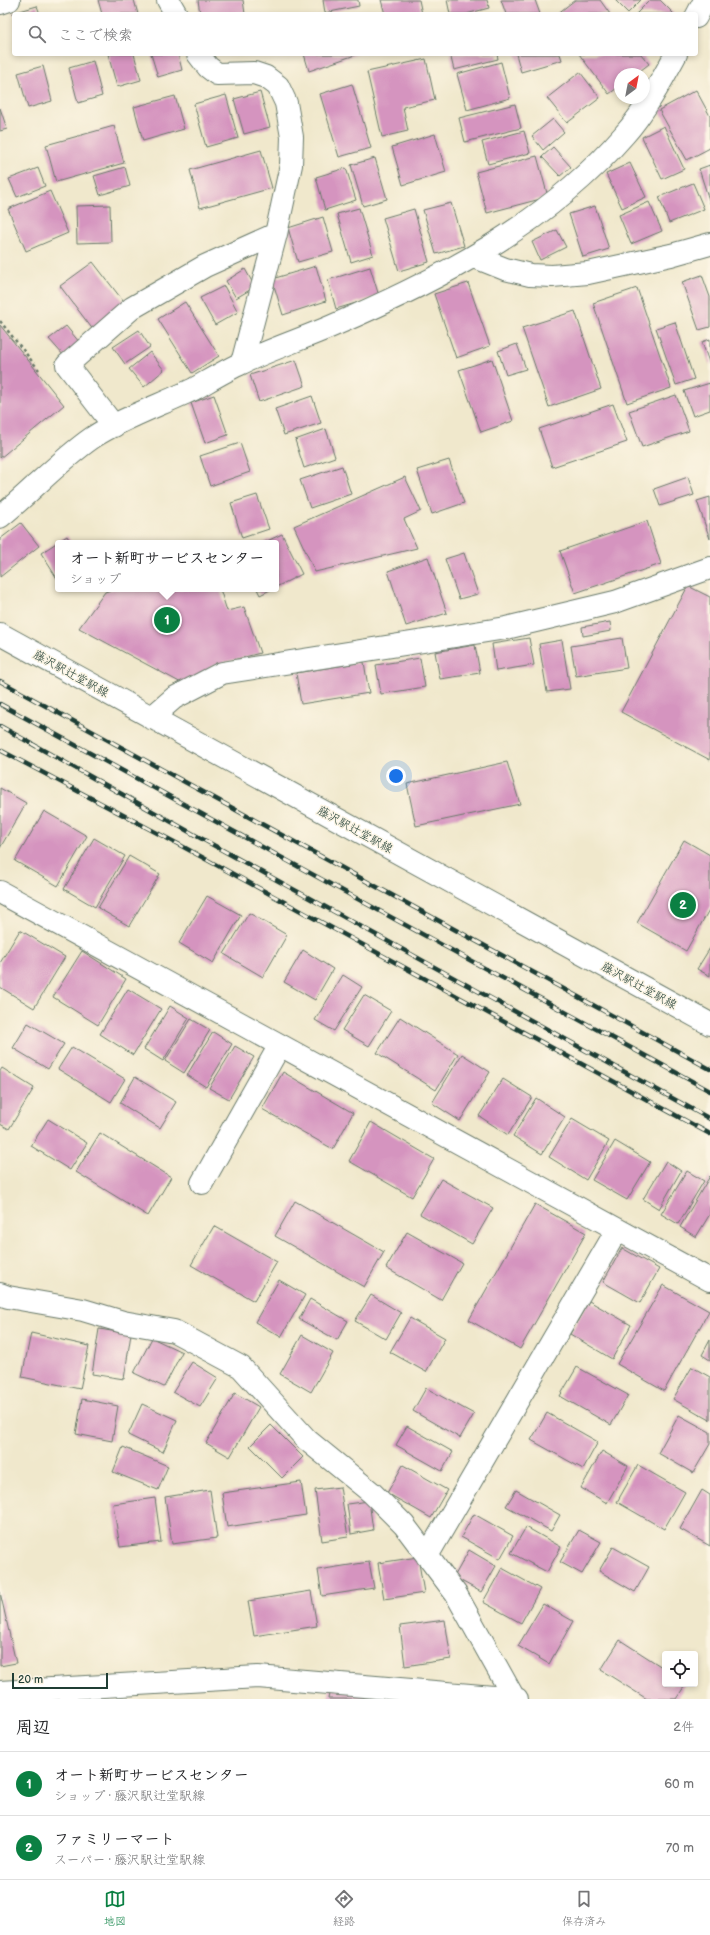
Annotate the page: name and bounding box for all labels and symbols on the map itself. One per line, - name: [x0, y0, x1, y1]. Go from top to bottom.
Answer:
- north arrow: [614, 68, 650, 104]
- pin: 1: [154, 605, 180, 635]
- street label: 藤沢駅辻堂駅線: [31, 647, 111, 701]
- your location: [386, 766, 406, 786]
- street label: 藤沢駅辻堂駅線: [315, 803, 395, 857]
- pin: 2: [670, 890, 696, 920]
- street label: 藤沢駅辻堂駅線: [599, 959, 679, 1013]
- scale bar: [12, 1671, 108, 1690]

